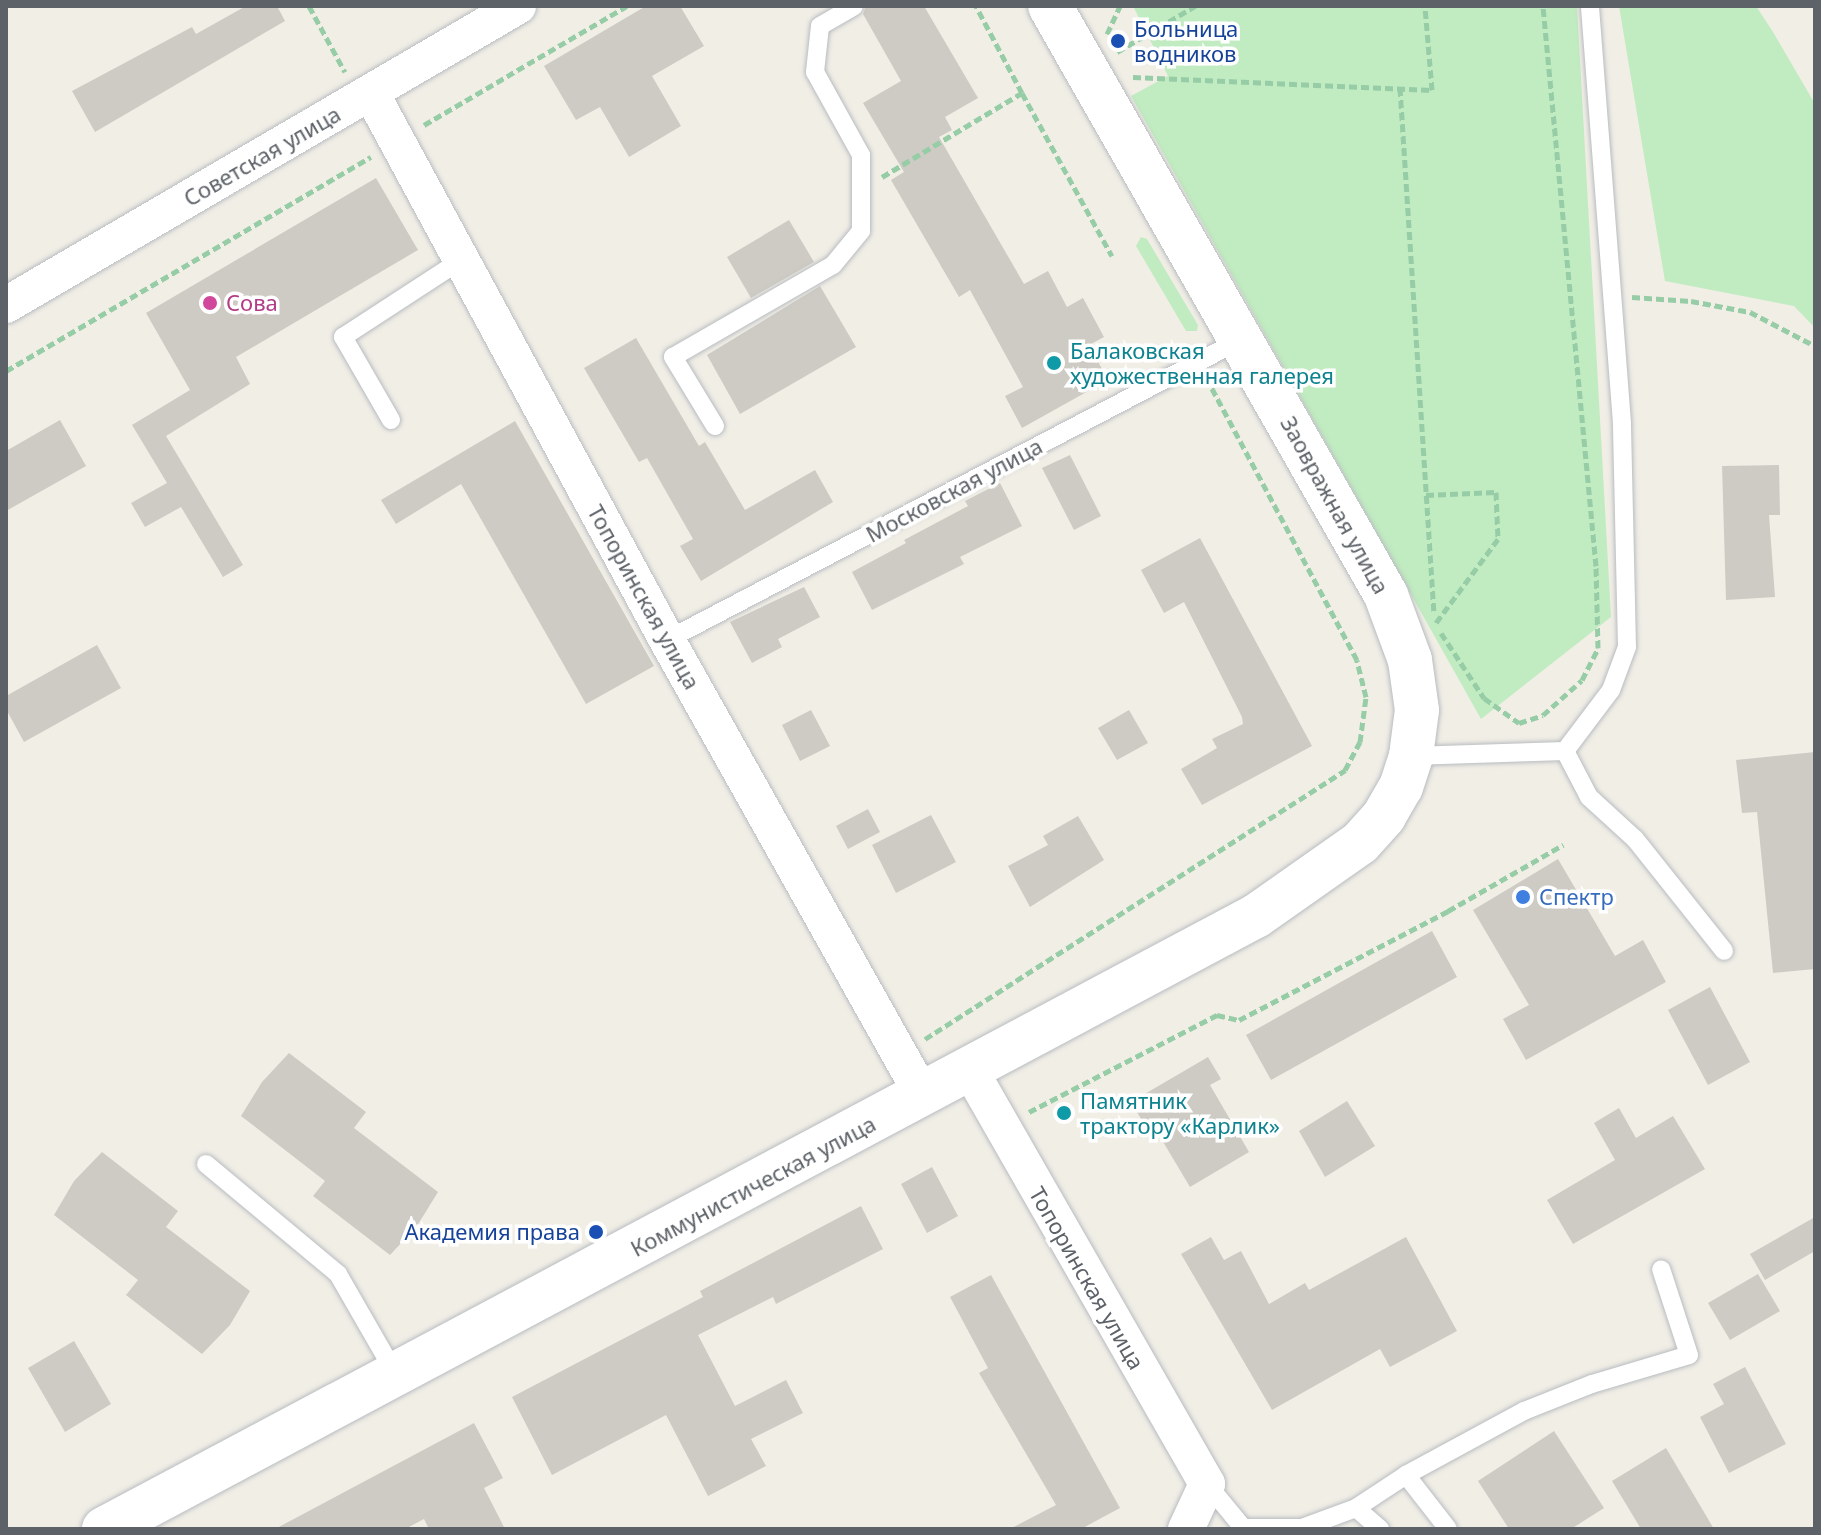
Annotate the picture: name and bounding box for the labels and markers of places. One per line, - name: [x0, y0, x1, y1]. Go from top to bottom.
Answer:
- place label: Больница водников: [1134, 15, 1238, 66]
- marker: Больница водников: [1109, 32, 1127, 50]
- place label: Сова: [226, 290, 278, 316]
- marker: Сова: [201, 294, 219, 312]
- place label: Балаковская художественная галерея: [1070, 337, 1334, 388]
- marker: Балаковская художественная галерея: [1045, 354, 1063, 372]
- place label: Спектр: [1539, 884, 1614, 910]
- marker: Спектр: [1514, 888, 1532, 906]
- place label: Памятник трактору «Карлик»: [1080, 1087, 1280, 1138]
- marker: Памятник трактору «Карлик»: [1055, 1104, 1073, 1122]
- place label: Академия права: [404, 1219, 580, 1245]
- marker: Академия права: [587, 1223, 605, 1241]

